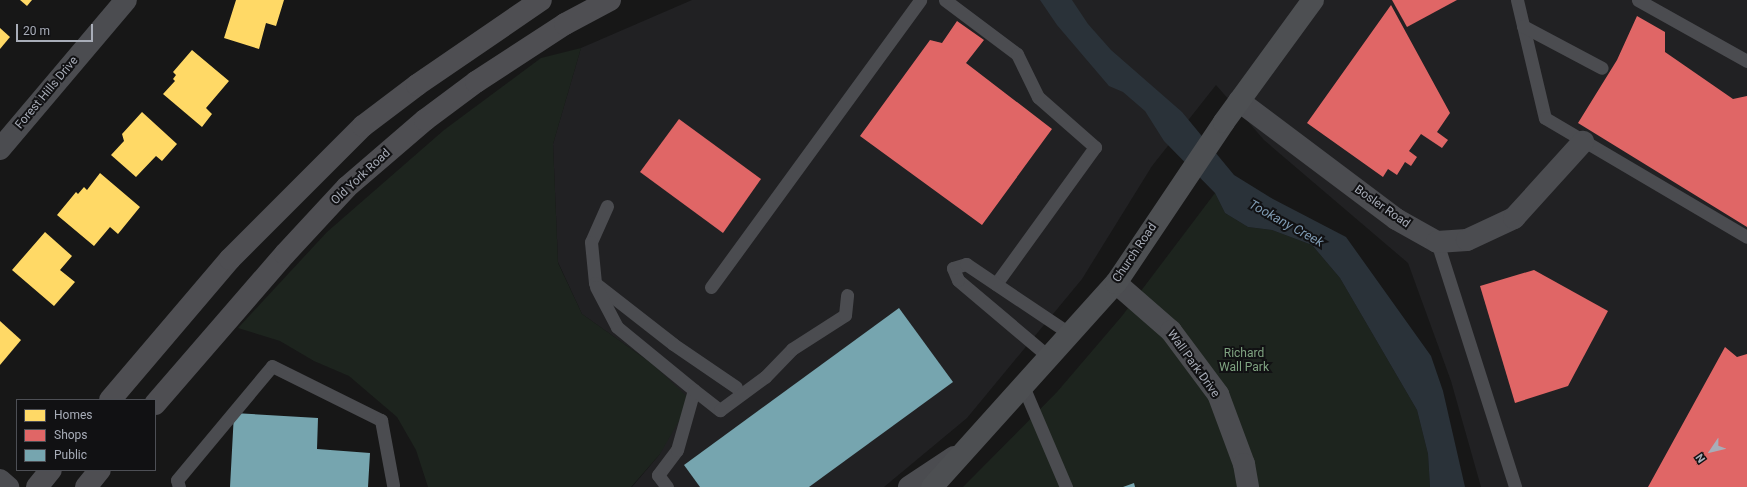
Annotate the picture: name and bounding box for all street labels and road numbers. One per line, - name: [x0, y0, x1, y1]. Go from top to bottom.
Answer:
- street label: Forest Hills Drive: [12, 54, 82, 132]
- street label: Old York Road: [329, 146, 393, 208]
- street label: Bosler Road: [1352, 183, 1412, 231]
- street label: Church Road: [1110, 221, 1160, 285]
- street label: Wall Park Drive: [1164, 327, 1222, 401]

